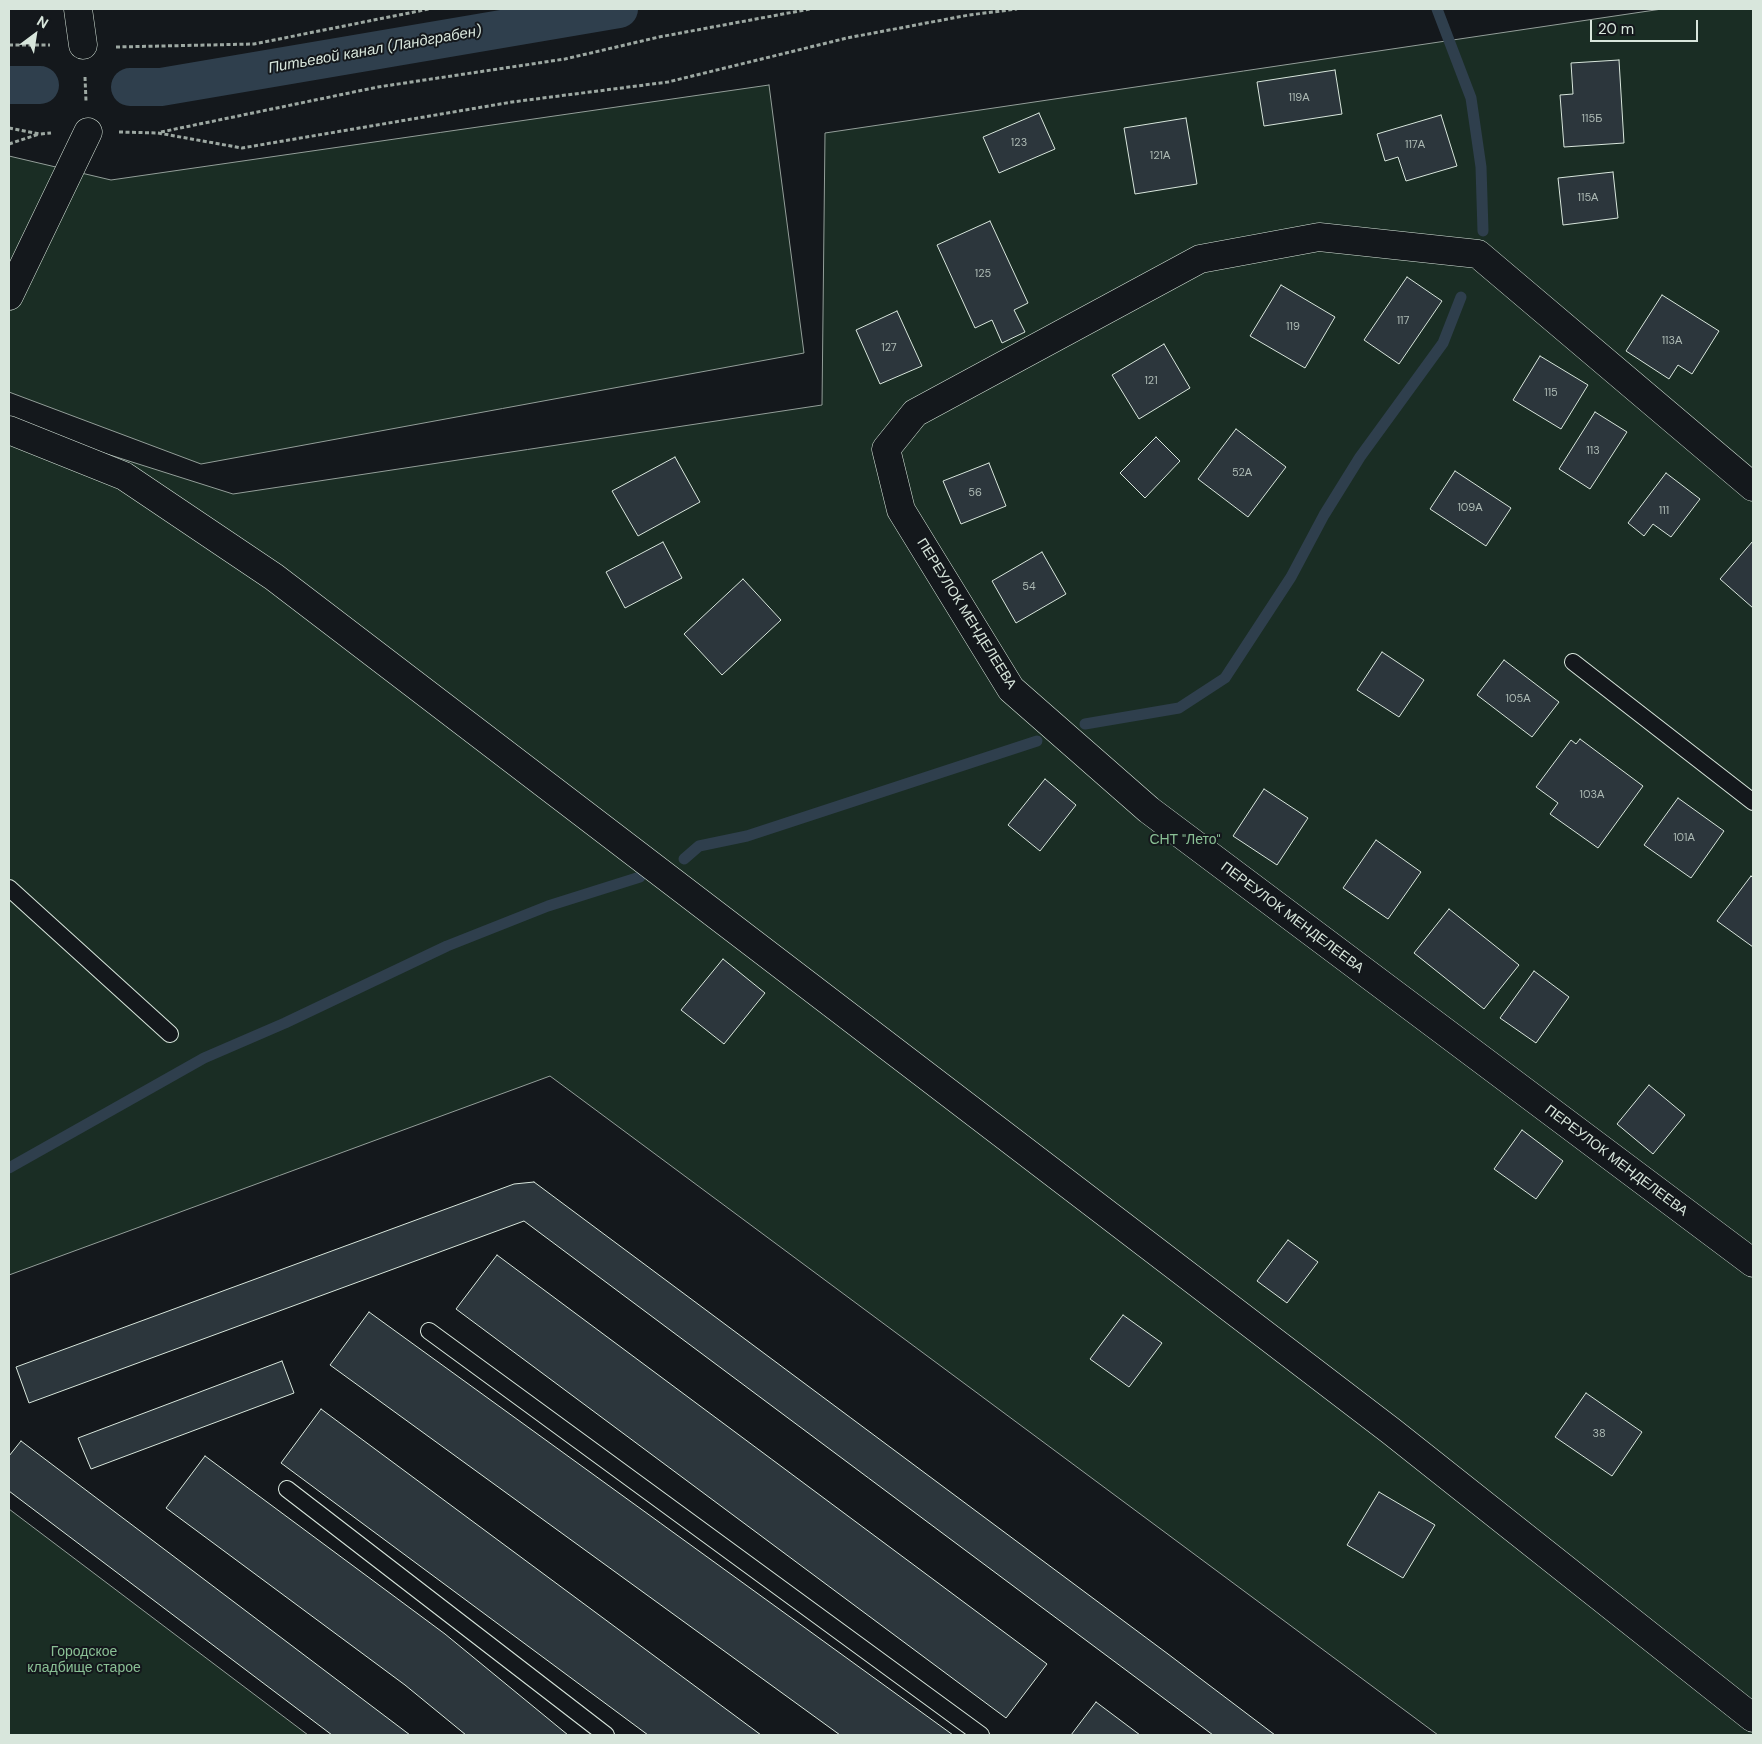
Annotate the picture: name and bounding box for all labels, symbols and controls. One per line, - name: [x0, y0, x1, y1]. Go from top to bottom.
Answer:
- north arrow: [10, 10, 60, 60]
- scale bar: [1592, 10, 1700, 42]
- text: N: [34, 12, 52, 32]
- text: 20 m: [1598, 19, 1634, 39]
- water label: Питьевой канал (Ландграбен): [267, 22, 483, 78]
- house number: 119А: [1288, 91, 1310, 105]
- house number: 115Б: [1582, 112, 1602, 126]
- house number: 123: [1011, 136, 1027, 150]
- house number: 117А: [1405, 138, 1425, 152]
- house number: 121А: [1150, 149, 1170, 163]
- house number: 115А: [1578, 191, 1598, 205]
- house number: 125: [975, 267, 991, 281]
- house number: 117: [1397, 314, 1409, 328]
- house number: 119: [1286, 320, 1300, 334]
- house number: 113А: [1662, 334, 1682, 348]
- house number: 127: [881, 341, 897, 355]
- house number: 121: [1144, 374, 1158, 388]
- house number: 115: [1544, 386, 1558, 400]
- house number: 113: [1586, 444, 1600, 458]
- house number: 52А: [1232, 466, 1252, 480]
- house number: 56: [968, 486, 982, 500]
- house number: 109А: [1457, 501, 1483, 515]
- house number: 111: [1659, 504, 1669, 518]
- street label: ПЕРЕУЛОК МЕНДЕЛЕЕВА: [913, 536, 1019, 692]
- house number: 54: [1022, 580, 1036, 594]
- house number: 105А: [1505, 692, 1531, 706]
- house number: 103А: [1580, 788, 1604, 802]
- house number: 101А: [1673, 831, 1695, 845]
- park label: СНТ "Лето": [1149, 832, 1221, 848]
- street label: ПЕРЕУЛОК МЕНДЕЛЕЕВА: [1217, 859, 1367, 977]
- street label: ПЕРЕУЛОК МЕНДЕЛЕЕВА: [1541, 1102, 1691, 1220]
- house number: 38: [1592, 1427, 1606, 1441]
- park label: Городское кладбище старое: [27, 1644, 141, 1676]

